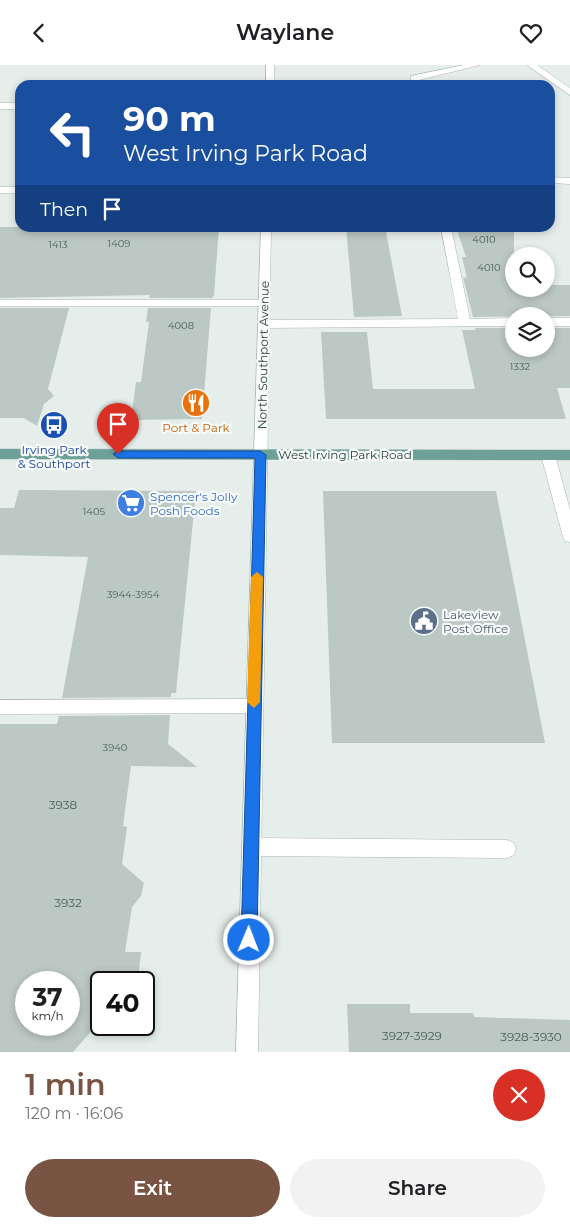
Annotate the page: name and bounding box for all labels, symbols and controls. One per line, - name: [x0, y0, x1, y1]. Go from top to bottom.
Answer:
- icon: back: [25, 19, 53, 47]
- text: Waylane: [236, 19, 334, 46]
- icon: heart: [517, 19, 545, 47]
- text: 90 m: [123, 97, 216, 140]
- icon: left: [40, 100, 105, 165]
- text: West Irving Park Road: [123, 140, 368, 167]
- icon: arrive: [98, 195, 126, 223]
- text: Then: [40, 198, 88, 221]
- house number: 4010: [472, 233, 496, 246]
- house number: 1409: [108, 237, 130, 250]
- house number: 1413: [48, 238, 68, 251]
- map controls: [505, 247, 555, 357]
- button: search: [505, 247, 555, 297]
- house number: 4010: [477, 261, 501, 274]
- street label: North Southport Avenue: [254, 281, 272, 429]
- button: layers: [505, 307, 555, 357]
- house number: 4008: [168, 319, 194, 332]
- house number: 1332: [510, 360, 531, 373]
- restaurant icon: Port & Park: [181, 388, 211, 418]
- pin: [97, 403, 139, 454]
- bus stop icon: Irving Park & Southport: [39, 410, 69, 440]
- icon: arrive: [104, 410, 132, 438]
- place label: Port & Park: [162, 420, 231, 435]
- place label: Irving Park & Southport: [18, 442, 90, 471]
- street label: West Irving Park Road: [278, 447, 412, 462]
- supermarket icon: Spencer's Jolly Posh Foods: [116, 488, 146, 518]
- place label: Spencer's Jolly Posh Foods: [150, 489, 238, 518]
- house number: 1405: [83, 505, 106, 518]
- house number: 3944-3954: [107, 588, 160, 601]
- public building icon: Lakeview Post Office: [409, 606, 439, 636]
- place label: Lakeview Post Office: [443, 607, 508, 636]
- house number: 3940: [103, 741, 128, 754]
- house number: 3938: [49, 797, 78, 812]
- house number: 3932: [54, 895, 82, 910]
- position arrow: [222, 913, 274, 965]
- speed limit sign: 40: [90, 971, 155, 1036]
- text: 37: [32, 982, 63, 1012]
- text: km/h: [31, 1008, 64, 1023]
- house number: 3927-3929: [382, 1028, 442, 1043]
- house number: 3928-3930: [500, 1029, 562, 1044]
- text: 1 min: [25, 1066, 106, 1103]
- button: close: [493, 1069, 545, 1121]
- text: 120 m · 16:06: [25, 1104, 123, 1123]
- button: Exit: [25, 1159, 280, 1217]
- button: Share: [290, 1159, 545, 1217]

